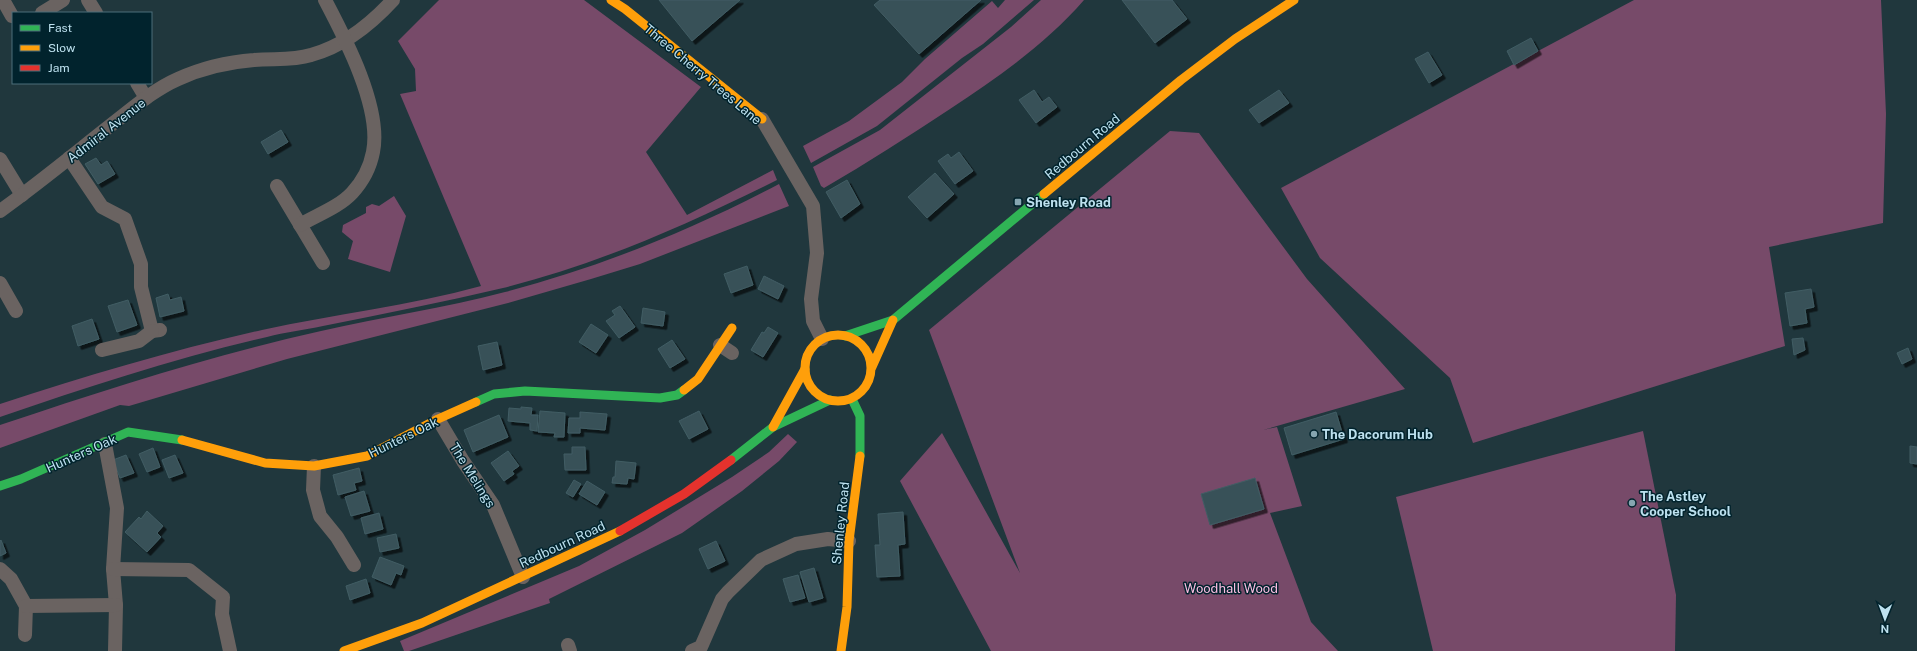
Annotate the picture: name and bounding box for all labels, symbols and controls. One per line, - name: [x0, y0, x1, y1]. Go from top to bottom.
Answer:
- legend: [12, 12, 152, 84]
- text: Fast: [48, 21, 73, 35]
- street label: Three Cherry Trees Lane: [641, 21, 764, 128]
- text: Slow: [48, 41, 76, 55]
- text: Jam: [48, 61, 70, 75]
- street label: Admiral Avenue: [64, 95, 148, 166]
- street label: Redbourn Road: [1042, 111, 1123, 182]
- place label: Shenley Road: [1026, 195, 1111, 210]
- marker: Shenley Road: [1013, 197, 1023, 207]
- street label: Hunters Oak: [366, 414, 441, 461]
- place label: The Dacorum Hub: [1322, 427, 1433, 442]
- marker: The Dacorum Hub: [1309, 429, 1319, 439]
- street label: Hunters Oak: [44, 431, 119, 476]
- street label: The Melings: [447, 440, 498, 510]
- street label: Shenley Road: [829, 481, 852, 565]
- place label: The Astley Cooper School: [1640, 489, 1731, 519]
- marker: The Astley Cooper School: [1627, 498, 1637, 508]
- street label: Redbourn Road: [517, 518, 608, 571]
- park label: Woodhall Wood: [1184, 581, 1278, 596]
- north arrow: [1865, 599, 1905, 639]
- text: N: [1880, 623, 1889, 635]

